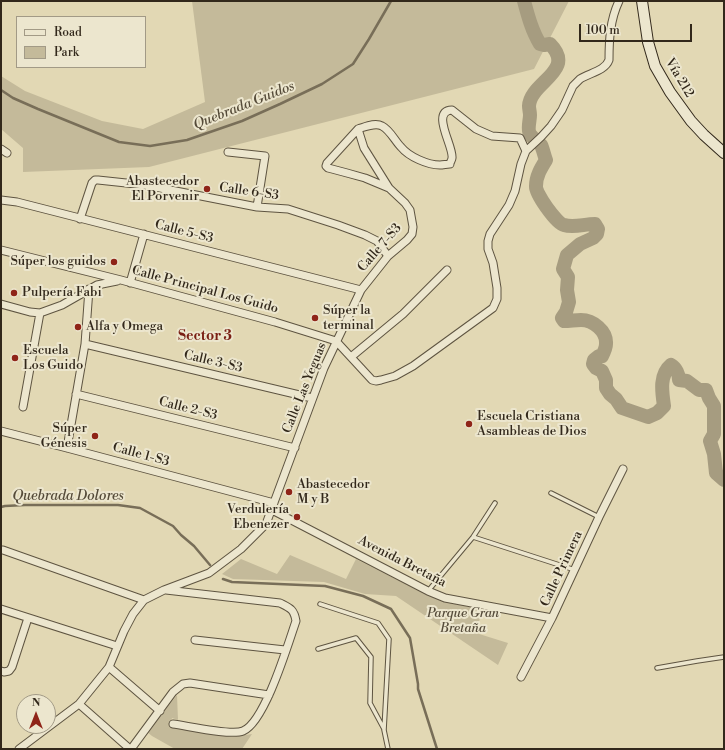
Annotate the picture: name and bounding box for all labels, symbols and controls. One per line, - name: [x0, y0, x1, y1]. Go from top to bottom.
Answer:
- legend: [16, 16, 146, 68]
- scale bar: [581, 16, 694, 42]
- text: 100 m: [586, 23, 620, 38]
- text: Road: [54, 25, 82, 40]
- text: Park: [54, 45, 79, 60]
- street label: Vía 212: [661, 56, 697, 100]
- water label: Quebrada Guidos: [191, 78, 297, 134]
- place label: Abastecedor El Porvenir: [126, 174, 199, 205]
- street label: Calle 6-S3: [218, 180, 280, 204]
- marker: Abastecedor El Porvenir: [202, 184, 212, 194]
- street label: Calle 5-S3: [153, 217, 215, 247]
- street label: Calle 7-S3: [355, 221, 405, 275]
- place label: Súper los guidos: [10, 254, 106, 270]
- marker: Súper los guidos: [109, 257, 119, 267]
- street label: Calle Principal Los Guido: [130, 263, 280, 317]
- place label: Pulpería Fabi: [22, 285, 102, 301]
- marker: Pulpería Fabi: [9, 288, 19, 298]
- place label: Súper la terminal: [323, 303, 374, 334]
- marker: Súper la terminal: [310, 313, 320, 323]
- place label: Alfa y Omega: [86, 319, 163, 335]
- marker: Alfa y Omega: [73, 322, 83, 332]
- district label: Sector 3: [178, 329, 232, 345]
- street label: Calle Las Yeguas: [280, 340, 330, 436]
- place label: Escuela Los Guido: [23, 343, 83, 374]
- street label: Calle 3-S3: [182, 348, 244, 376]
- marker: Escuela Los Guido: [10, 353, 20, 363]
- street label: Calle 2-S3: [157, 394, 219, 424]
- place label: Escuela Cristiana Asambleas de Dios: [477, 409, 586, 440]
- marker: Escuela Cristiana Asambleas de Dios: [464, 419, 474, 429]
- place label: Súper Génesis: [41, 421, 87, 452]
- marker: Súper Génesis: [90, 431, 100, 441]
- street label: Calle 1-S3: [111, 440, 171, 470]
- place label: Abastecedor M y B: [297, 477, 370, 508]
- marker: Abastecedor M y B: [284, 487, 294, 497]
- water label: Quebrada Dolores: [12, 489, 124, 505]
- place label: Verdulería Ebenezer: [227, 502, 289, 533]
- marker: Verdulería Ebenezer: [292, 512, 302, 522]
- street label: Calle Primera: [538, 529, 586, 609]
- street label: Avenida Bretaña: [355, 533, 449, 591]
- park label: Parque Gran Bretaña: [427, 606, 499, 637]
- north arrow: [16, 694, 56, 734]
- text: N: [32, 696, 40, 710]

